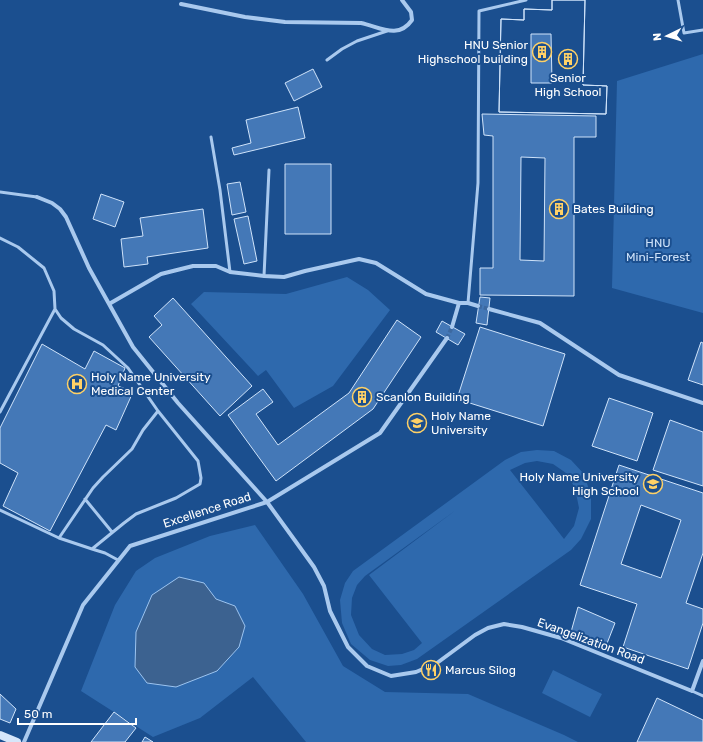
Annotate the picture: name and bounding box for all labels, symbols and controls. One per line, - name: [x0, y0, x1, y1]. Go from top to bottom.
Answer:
- north arrow: [647, 16, 687, 56]
- text: N: [651, 32, 664, 41]
- place label: HNU Senior Highschool building: [418, 38, 528, 66]
- building icon: HNU Senior Highschool building: [531, 41, 553, 63]
- building icon: Senior High School: [557, 48, 579, 70]
- place label: Senior High School: [535, 71, 602, 99]
- building icon: Bates Building: [548, 198, 570, 220]
- place label: Bates Building: [573, 202, 654, 216]
- park label: HNU Mini-Forest: [626, 236, 690, 264]
- place label: Holy Name University Medical Center: [91, 370, 211, 398]
- hospital icon: Holy Name University Medical Center: [66, 373, 88, 395]
- building icon: Scanlon Building: [351, 386, 373, 408]
- place label: Scanlon Building: [376, 390, 470, 404]
- place label: Holy Name University: [431, 409, 491, 437]
- school or university icon: Holy Name University: [406, 412, 428, 434]
- place label: Holy Name University High School: [519, 470, 639, 498]
- school or university icon: Holy Name University High School: [642, 473, 664, 495]
- street label: Excellence Road: [161, 489, 253, 531]
- street label: Evangelization Road: [536, 615, 646, 667]
- restaurant icon: Marcus Silog: [420, 659, 442, 681]
- place label: Marcus Silog: [445, 663, 516, 677]
- scale bar: [18, 700, 136, 726]
- text: 50 m: [24, 707, 52, 721]

